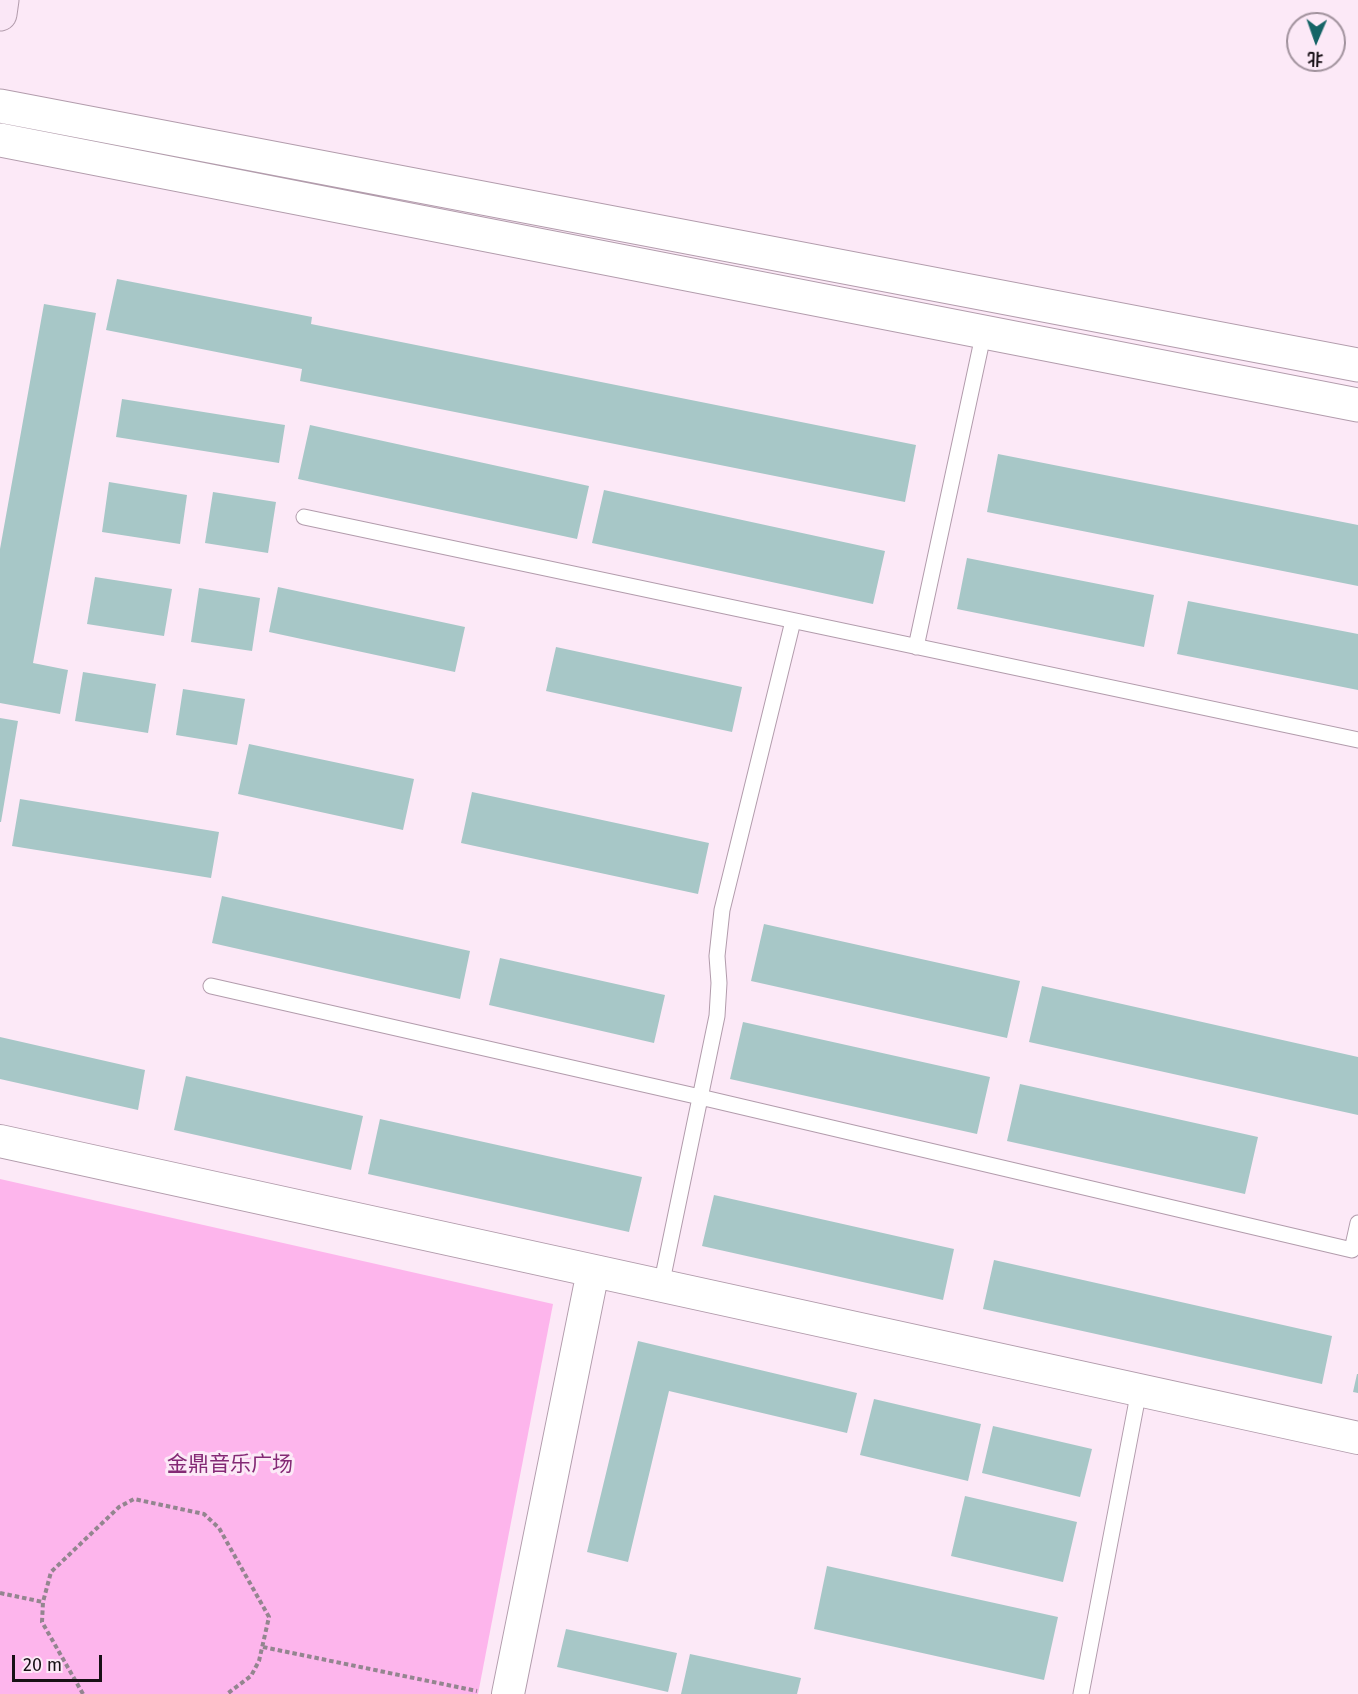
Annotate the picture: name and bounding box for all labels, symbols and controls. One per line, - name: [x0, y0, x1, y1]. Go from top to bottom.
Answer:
- north arrow: [1286, 12, 1346, 72]
- text: 北: [1307, 49, 1324, 68]
- park label: 金鼎音乐广场: [167, 1452, 293, 1478]
- scale bar: [15, 1643, 105, 1681]
- text: 20 m: [23, 1654, 62, 1676]

